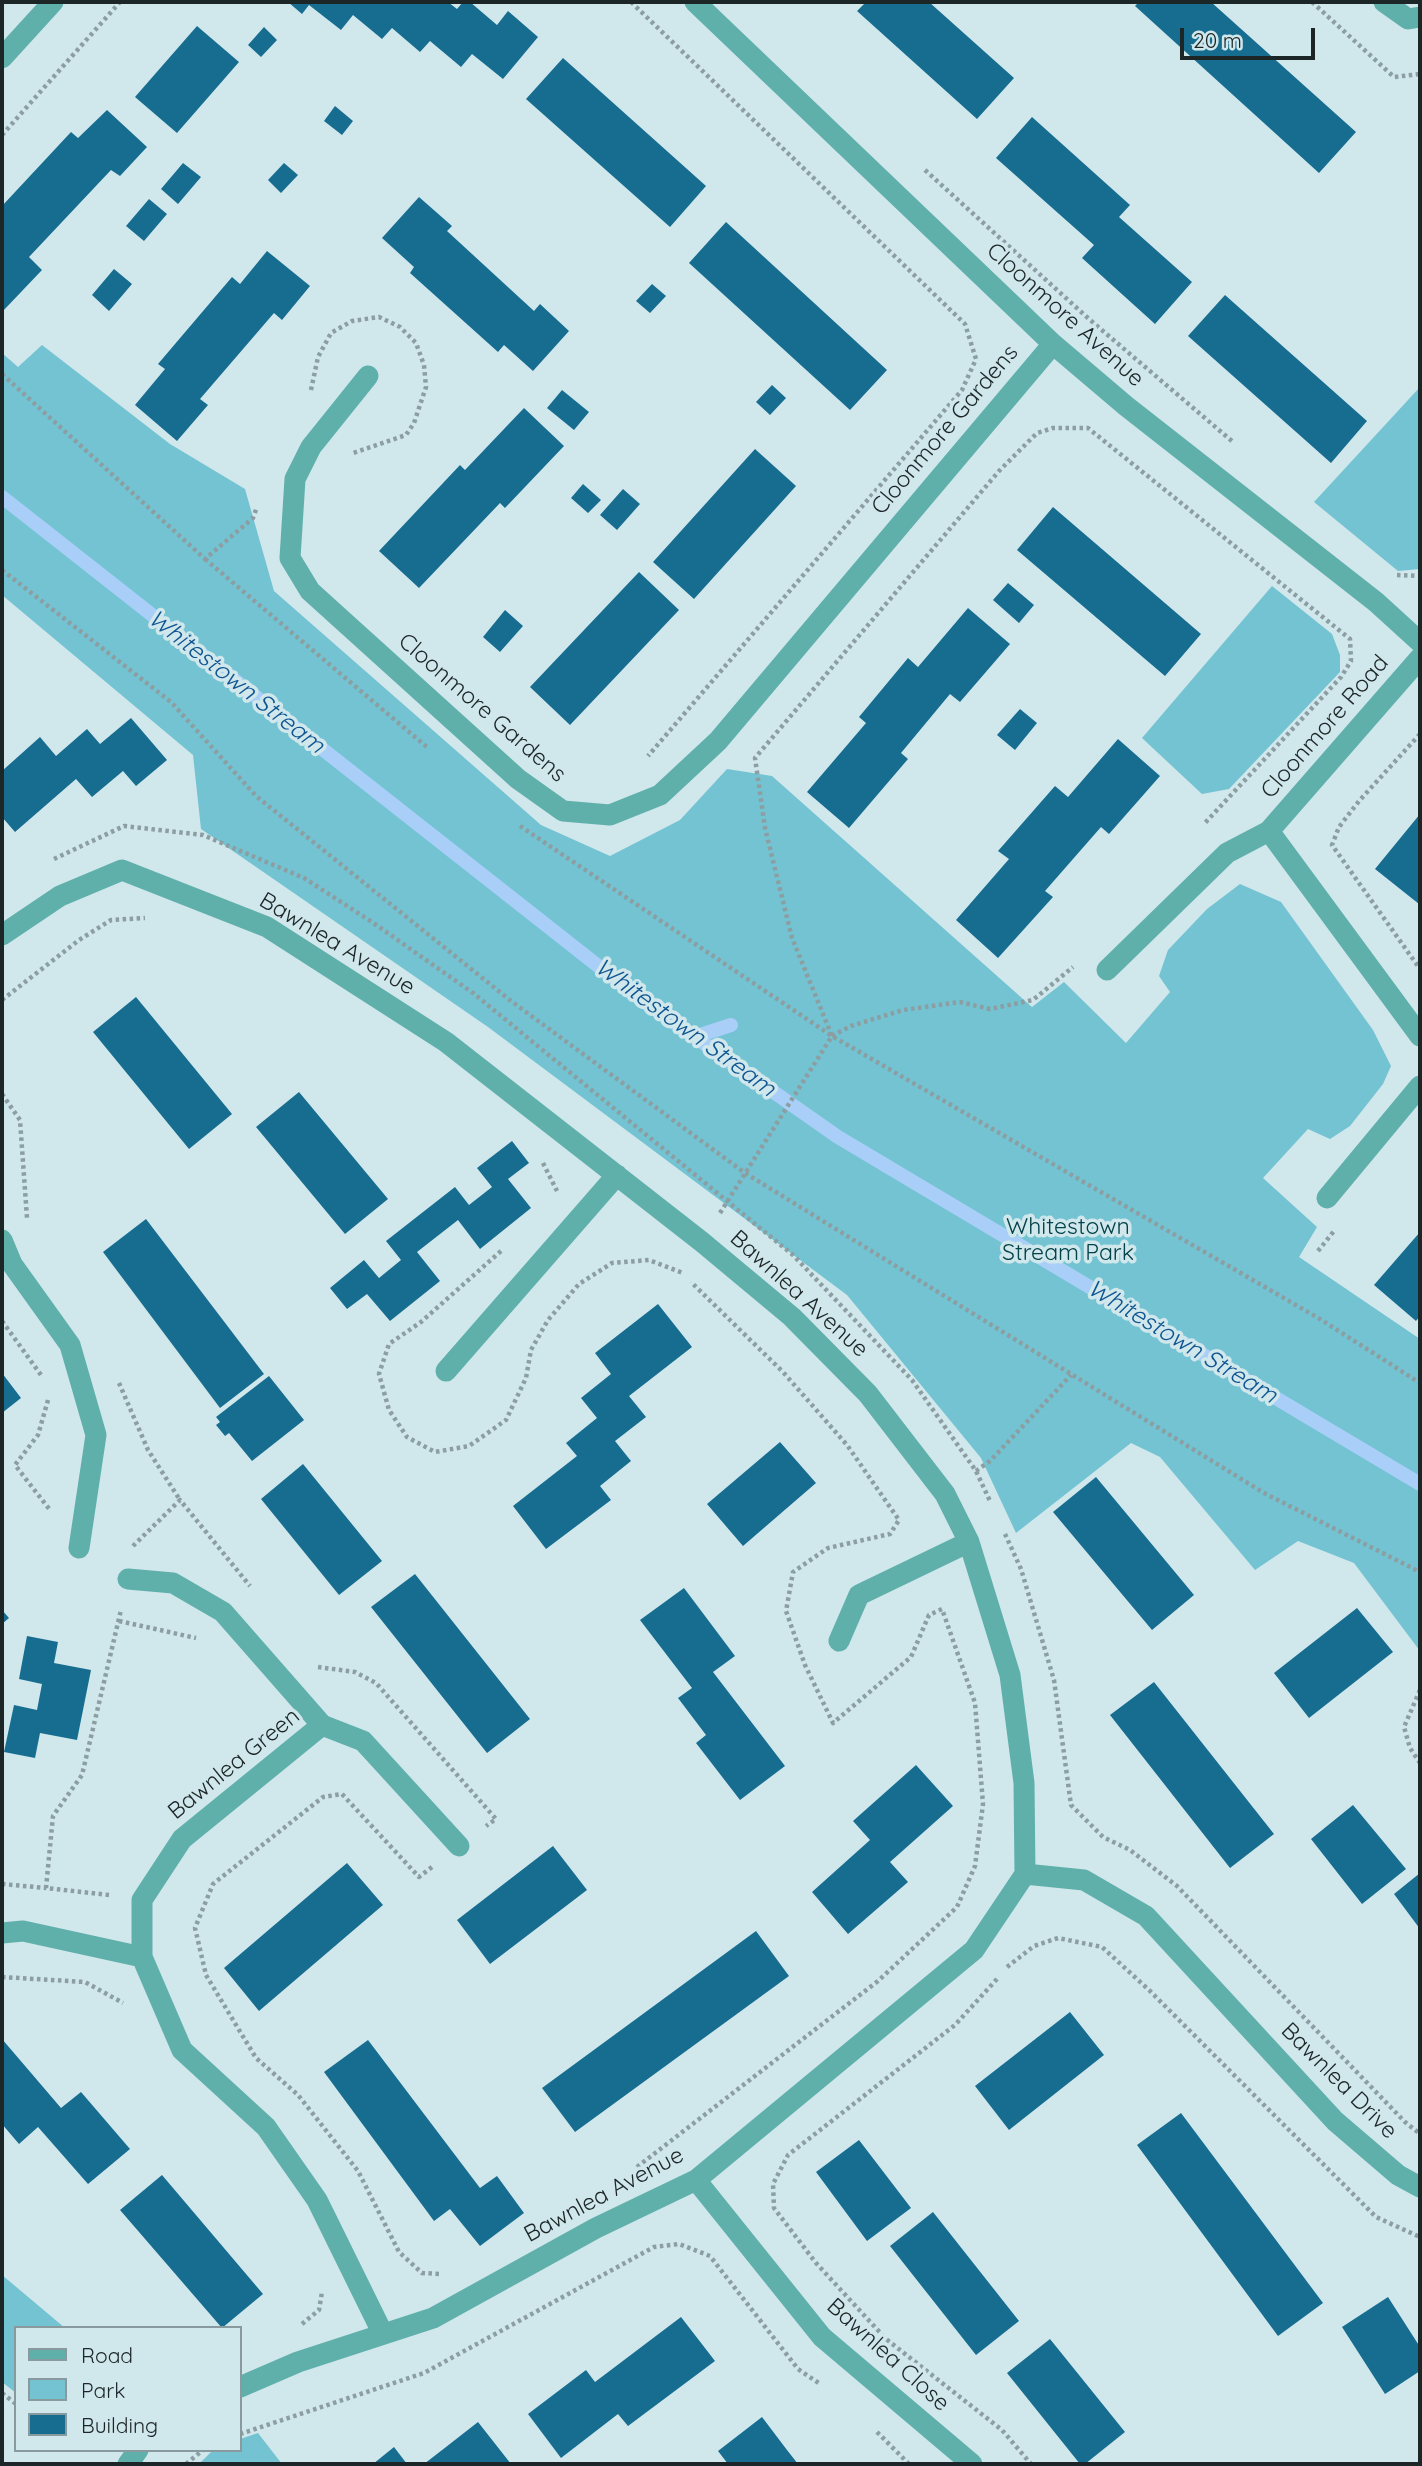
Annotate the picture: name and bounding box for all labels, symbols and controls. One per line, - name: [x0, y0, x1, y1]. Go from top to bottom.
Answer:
- scale bar: [1184, 14, 1319, 58]
- text: 20 m: [1193, 27, 1242, 53]
- street label: Cloonmore Avenue: [981, 237, 1149, 393]
- street label: Cloonmore Gardens: [866, 339, 1024, 521]
- water label: Whitestown Stream: [142, 604, 330, 760]
- street label: Cloonmore Gardens: [392, 628, 572, 788]
- street label: Cloonmore Road: [1255, 650, 1395, 804]
- street label: Bawnlea Avenue: [254, 887, 420, 1001]
- water label: Whitestown Stream: [589, 953, 781, 1103]
- park label: Whitestown Stream Park: [1002, 1213, 1134, 1267]
- street label: Bawnlea Avenue: [724, 1225, 874, 1363]
- water label: Whitestown Stream: [1082, 1274, 1282, 1410]
- street label: Bawnlea Green: [163, 1703, 305, 1825]
- street label: Bawnlea Drive: [1275, 2017, 1403, 2145]
- street label: Bawnlea Avenue: [520, 2141, 688, 2249]
- street label: Bawnlea Close: [821, 2293, 955, 2417]
- legend: [14, 2326, 242, 2452]
- text: Road: [81, 2342, 133, 2368]
- text: Park: [81, 2377, 125, 2403]
- text: Building: [81, 2412, 158, 2438]

